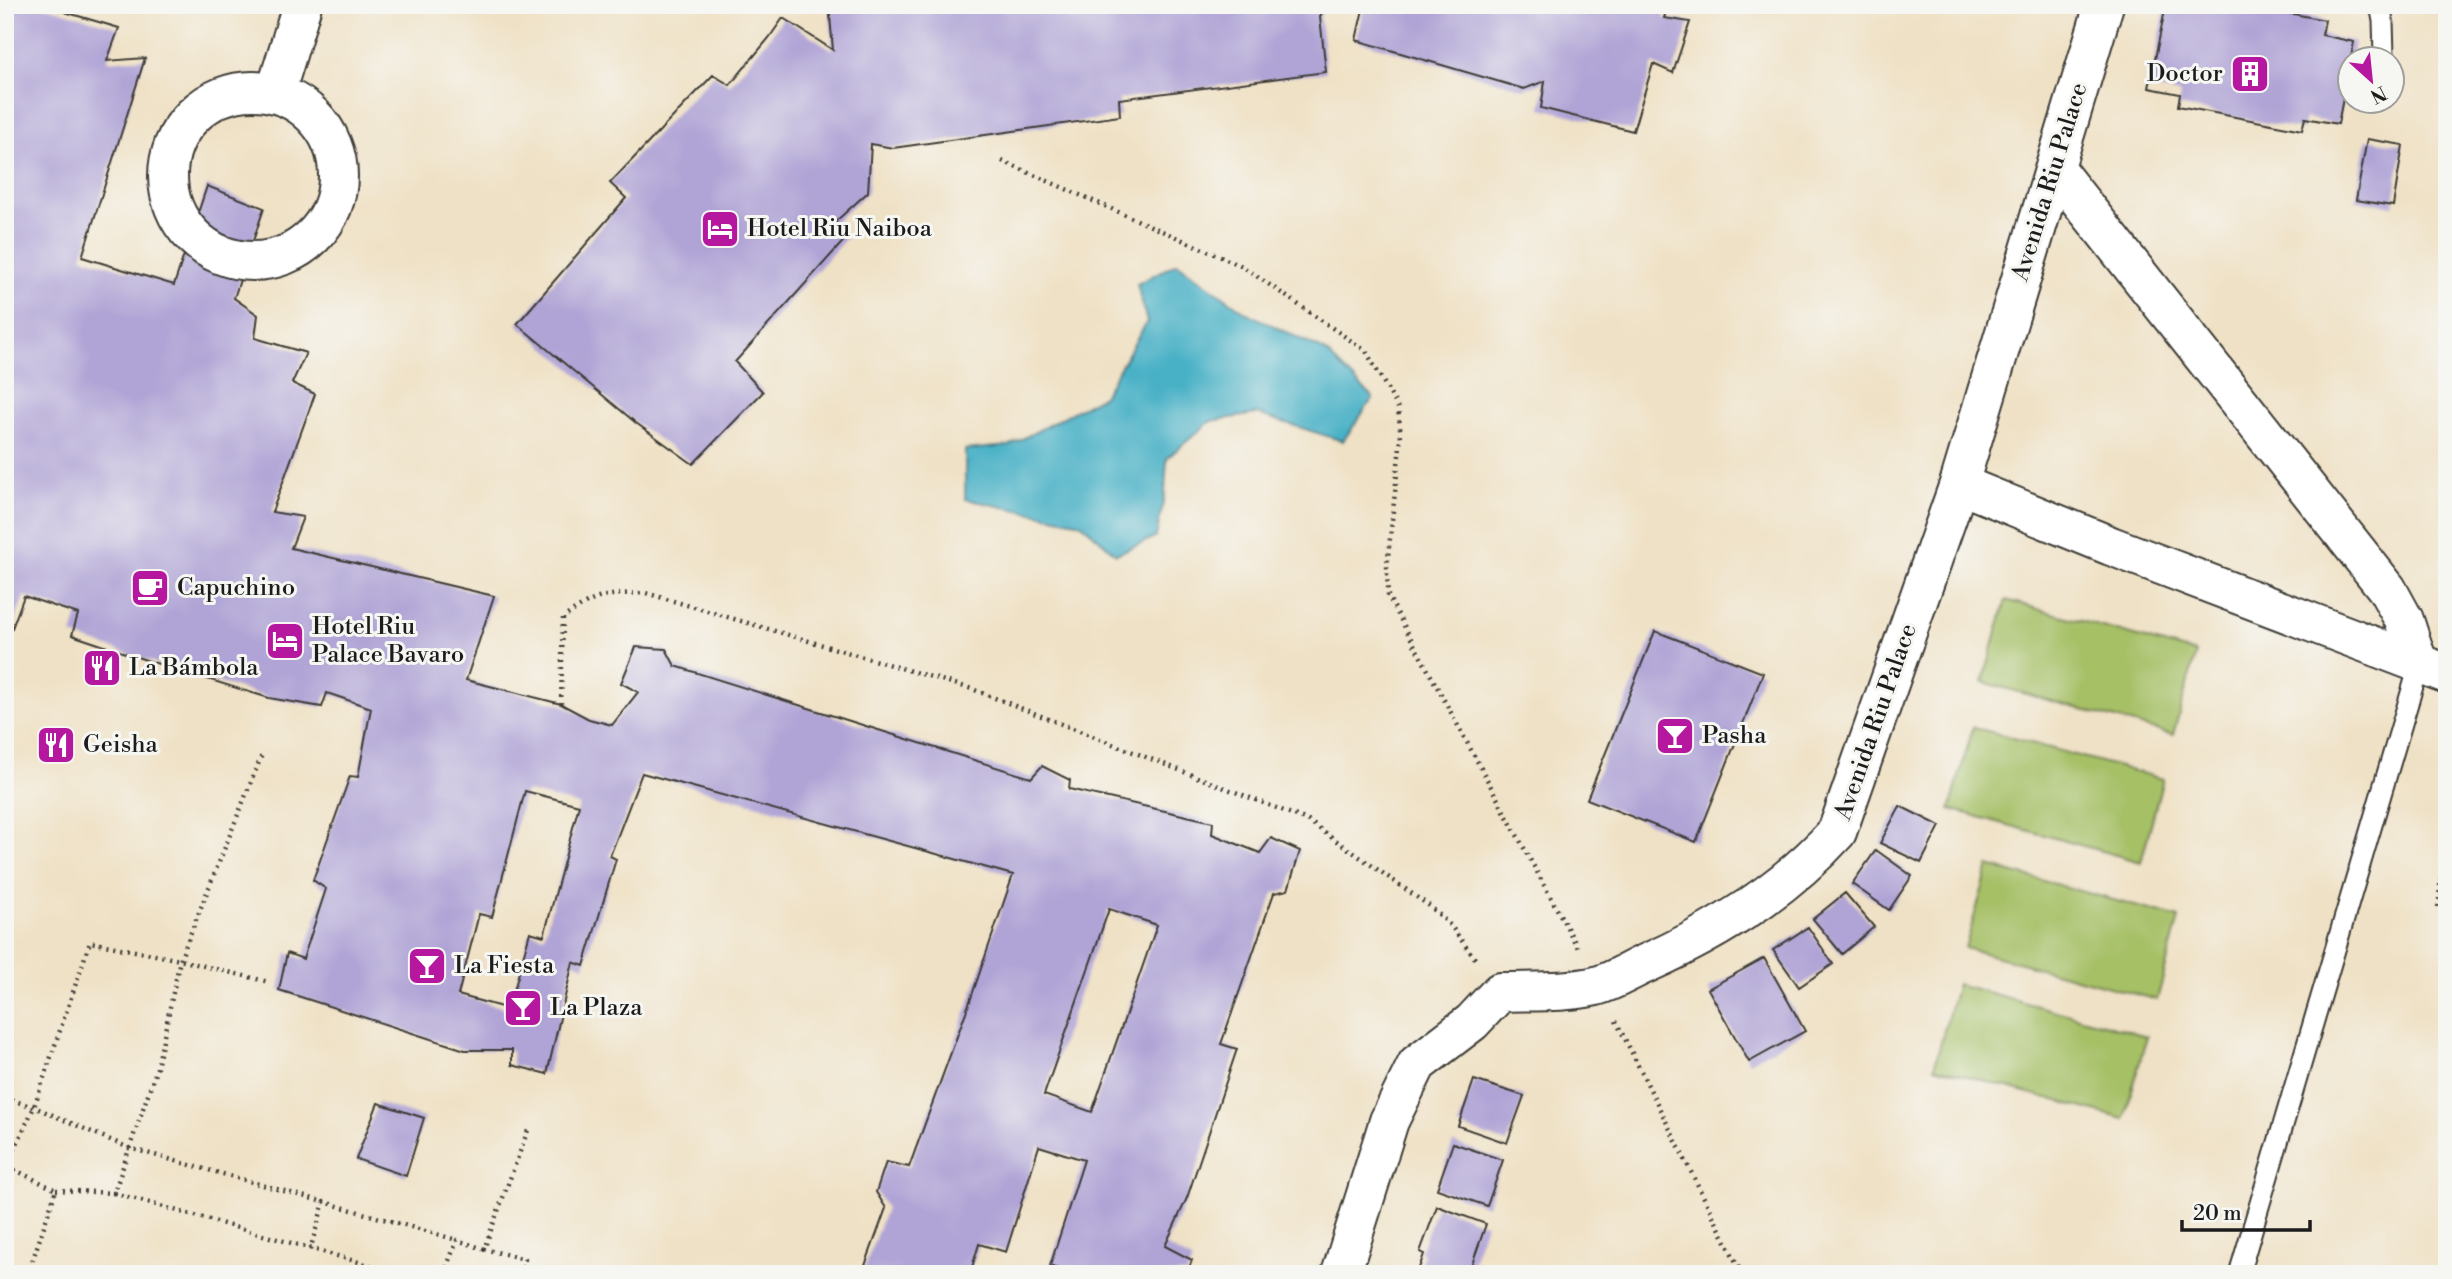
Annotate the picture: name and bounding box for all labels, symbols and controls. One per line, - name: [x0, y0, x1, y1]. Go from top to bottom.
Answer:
- north arrow: [2336, 46, 2406, 116]
- building icon: Doctor: [2229, 53, 2271, 95]
- place label: Doctor: [2147, 59, 2223, 89]
- street label: Avenida Riu Palace: [2005, 79, 2094, 286]
- text: N: [2366, 80, 2390, 108]
- hotel icon: Hotel Riu Naiboa: [699, 208, 741, 250]
- place label: Hotel Riu Naiboa: [747, 214, 933, 244]
- cafe icon: Capuchino: [129, 567, 171, 609]
- place label: Capuchino: [177, 573, 295, 603]
- place label: Hotel Riu Palace Bavaro: [312, 612, 464, 670]
- hotel icon: Hotel Riu Palace Bavaro: [264, 620, 306, 662]
- street label: Avenida Riu Palace: [1828, 620, 1924, 825]
- restaurant icon: La Bámbola: [81, 647, 123, 689]
- place label: La Bámbola: [129, 653, 259, 683]
- bar icon: Pasha: [1654, 715, 1696, 757]
- place label: Pasha: [1702, 721, 1767, 751]
- restaurant icon: Geisha: [35, 724, 77, 766]
- place label: Geisha: [83, 730, 159, 760]
- bar icon: La Fiesta: [406, 945, 448, 987]
- place label: La Fiesta: [454, 951, 555, 981]
- bar icon: La Plaza: [502, 987, 544, 1029]
- place label: La Plaza: [550, 993, 643, 1023]
- scale bar: [2182, 1188, 2310, 1232]
- text: 20 m: [2193, 1201, 2242, 1227]

